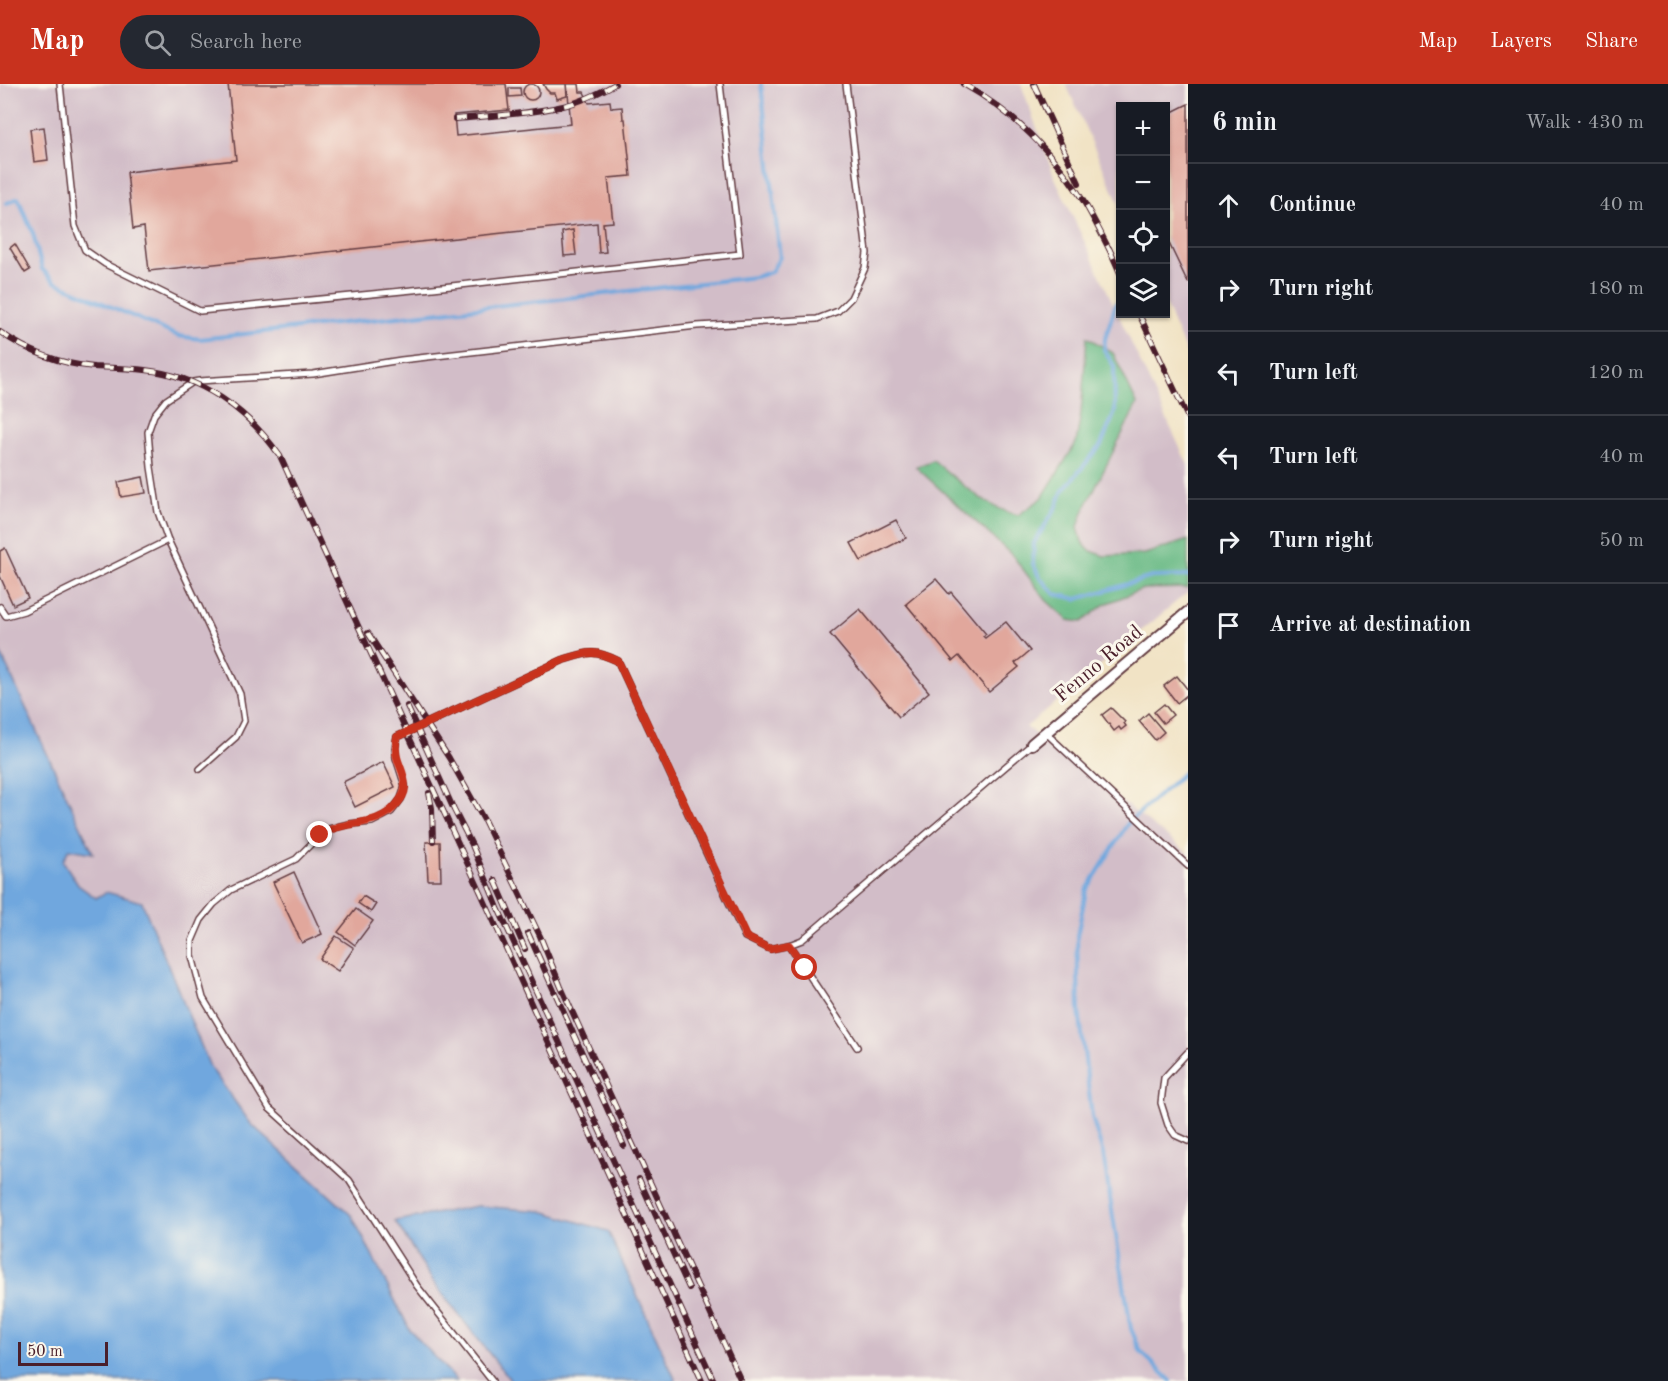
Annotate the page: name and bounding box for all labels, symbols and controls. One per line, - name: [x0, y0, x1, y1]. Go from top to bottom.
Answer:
- search box: [120, 15, 540, 69]
- icon: search: [141, 26, 174, 59]
- text: Map: [30, 28, 84, 56]
- text: Search here: [189, 31, 302, 53]
- text: Map: [1418, 31, 1457, 52]
- text: Layers: [1490, 31, 1552, 52]
- text: Share: [1585, 31, 1638, 52]
- map controls: [1116, 102, 1170, 318]
- button: +: [1116, 102, 1170, 156]
- text: 6 min: [1212, 110, 1277, 136]
- text: Walk · 430 m: [1525, 113, 1644, 133]
- button: −: [1116, 156, 1170, 210]
- icon: ahead: [1212, 189, 1245, 222]
- text: Continue: [1269, 194, 1356, 216]
- text: 40 m: [1599, 195, 1644, 215]
- button: locate: [1116, 210, 1170, 264]
- button: layers: [1116, 264, 1170, 318]
- icon: right: [1212, 273, 1245, 306]
- text: Turn right: [1269, 278, 1373, 300]
- text: 180 m: [1588, 279, 1644, 299]
- icon: left: [1212, 357, 1245, 390]
- text: Turn left: [1269, 362, 1358, 384]
- text: 120 m: [1588, 363, 1644, 383]
- icon: left: [1212, 441, 1245, 474]
- text: Turn left: [1269, 446, 1358, 468]
- text: 40 m: [1599, 447, 1644, 467]
- icon: right: [1212, 525, 1245, 558]
- text: Turn right: [1269, 530, 1373, 552]
- text: 50 m: [1599, 531, 1644, 551]
- icon: arrive: [1212, 609, 1245, 642]
- text: Arrive at destination: [1269, 614, 1471, 636]
- street label: Fenno Road: [1051, 621, 1147, 707]
- route end: [306, 821, 332, 847]
- route start: [791, 954, 817, 980]
- scale bar: [18, 1339, 108, 1366]
- text: 50 m: [27, 1344, 63, 1360]

